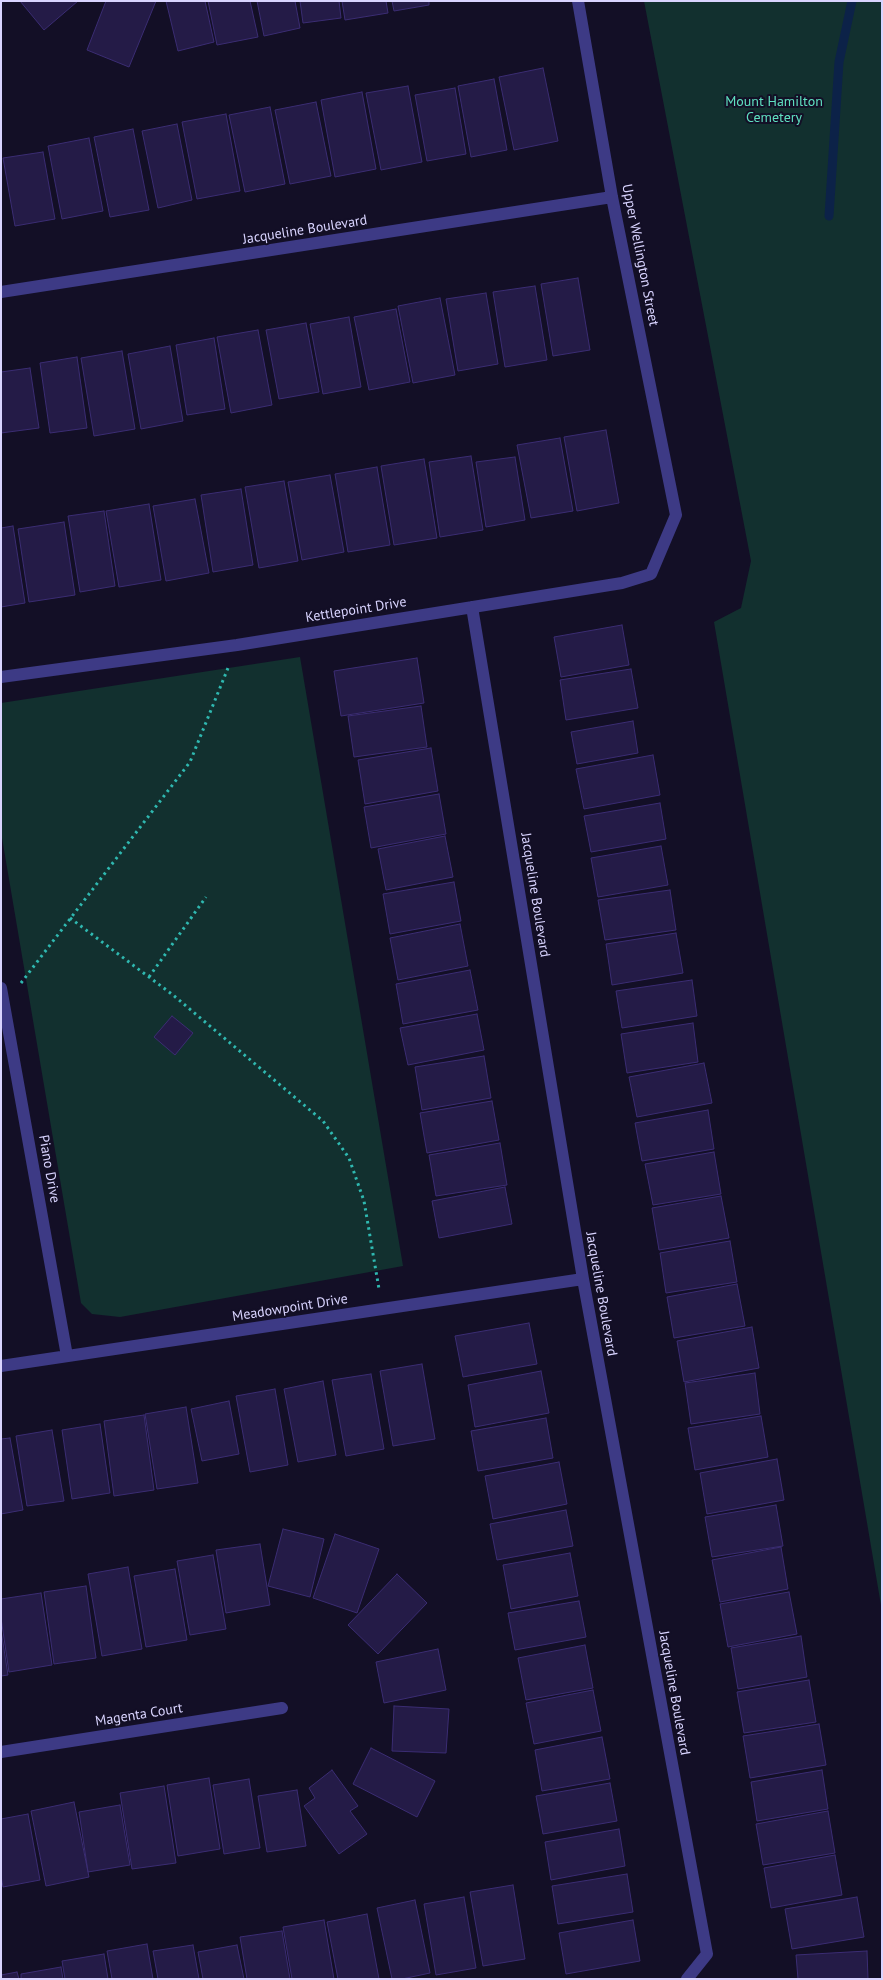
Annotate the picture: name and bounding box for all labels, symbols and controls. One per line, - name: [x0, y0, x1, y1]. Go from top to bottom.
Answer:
- park label: Mount Hamilton Cemetery: [725, 94, 823, 126]
- street label: Upper Wellington Street: [618, 183, 662, 327]
- street label: Jacqueline Boulevard: [242, 212, 368, 248]
- street label: Kettlepoint Drive: [304, 594, 408, 626]
- street label: Jacqueline Boulevard: [517, 832, 553, 958]
- street label: Piano Drive: [35, 1134, 63, 1204]
- street label: Jacqueline Boulevard: [582, 1231, 620, 1357]
- street label: Meadowpoint Drive: [231, 1291, 349, 1325]
- street label: Jacqueline Boulevard: [655, 1630, 693, 1756]
- street label: Magenta Court: [94, 1700, 184, 1730]

